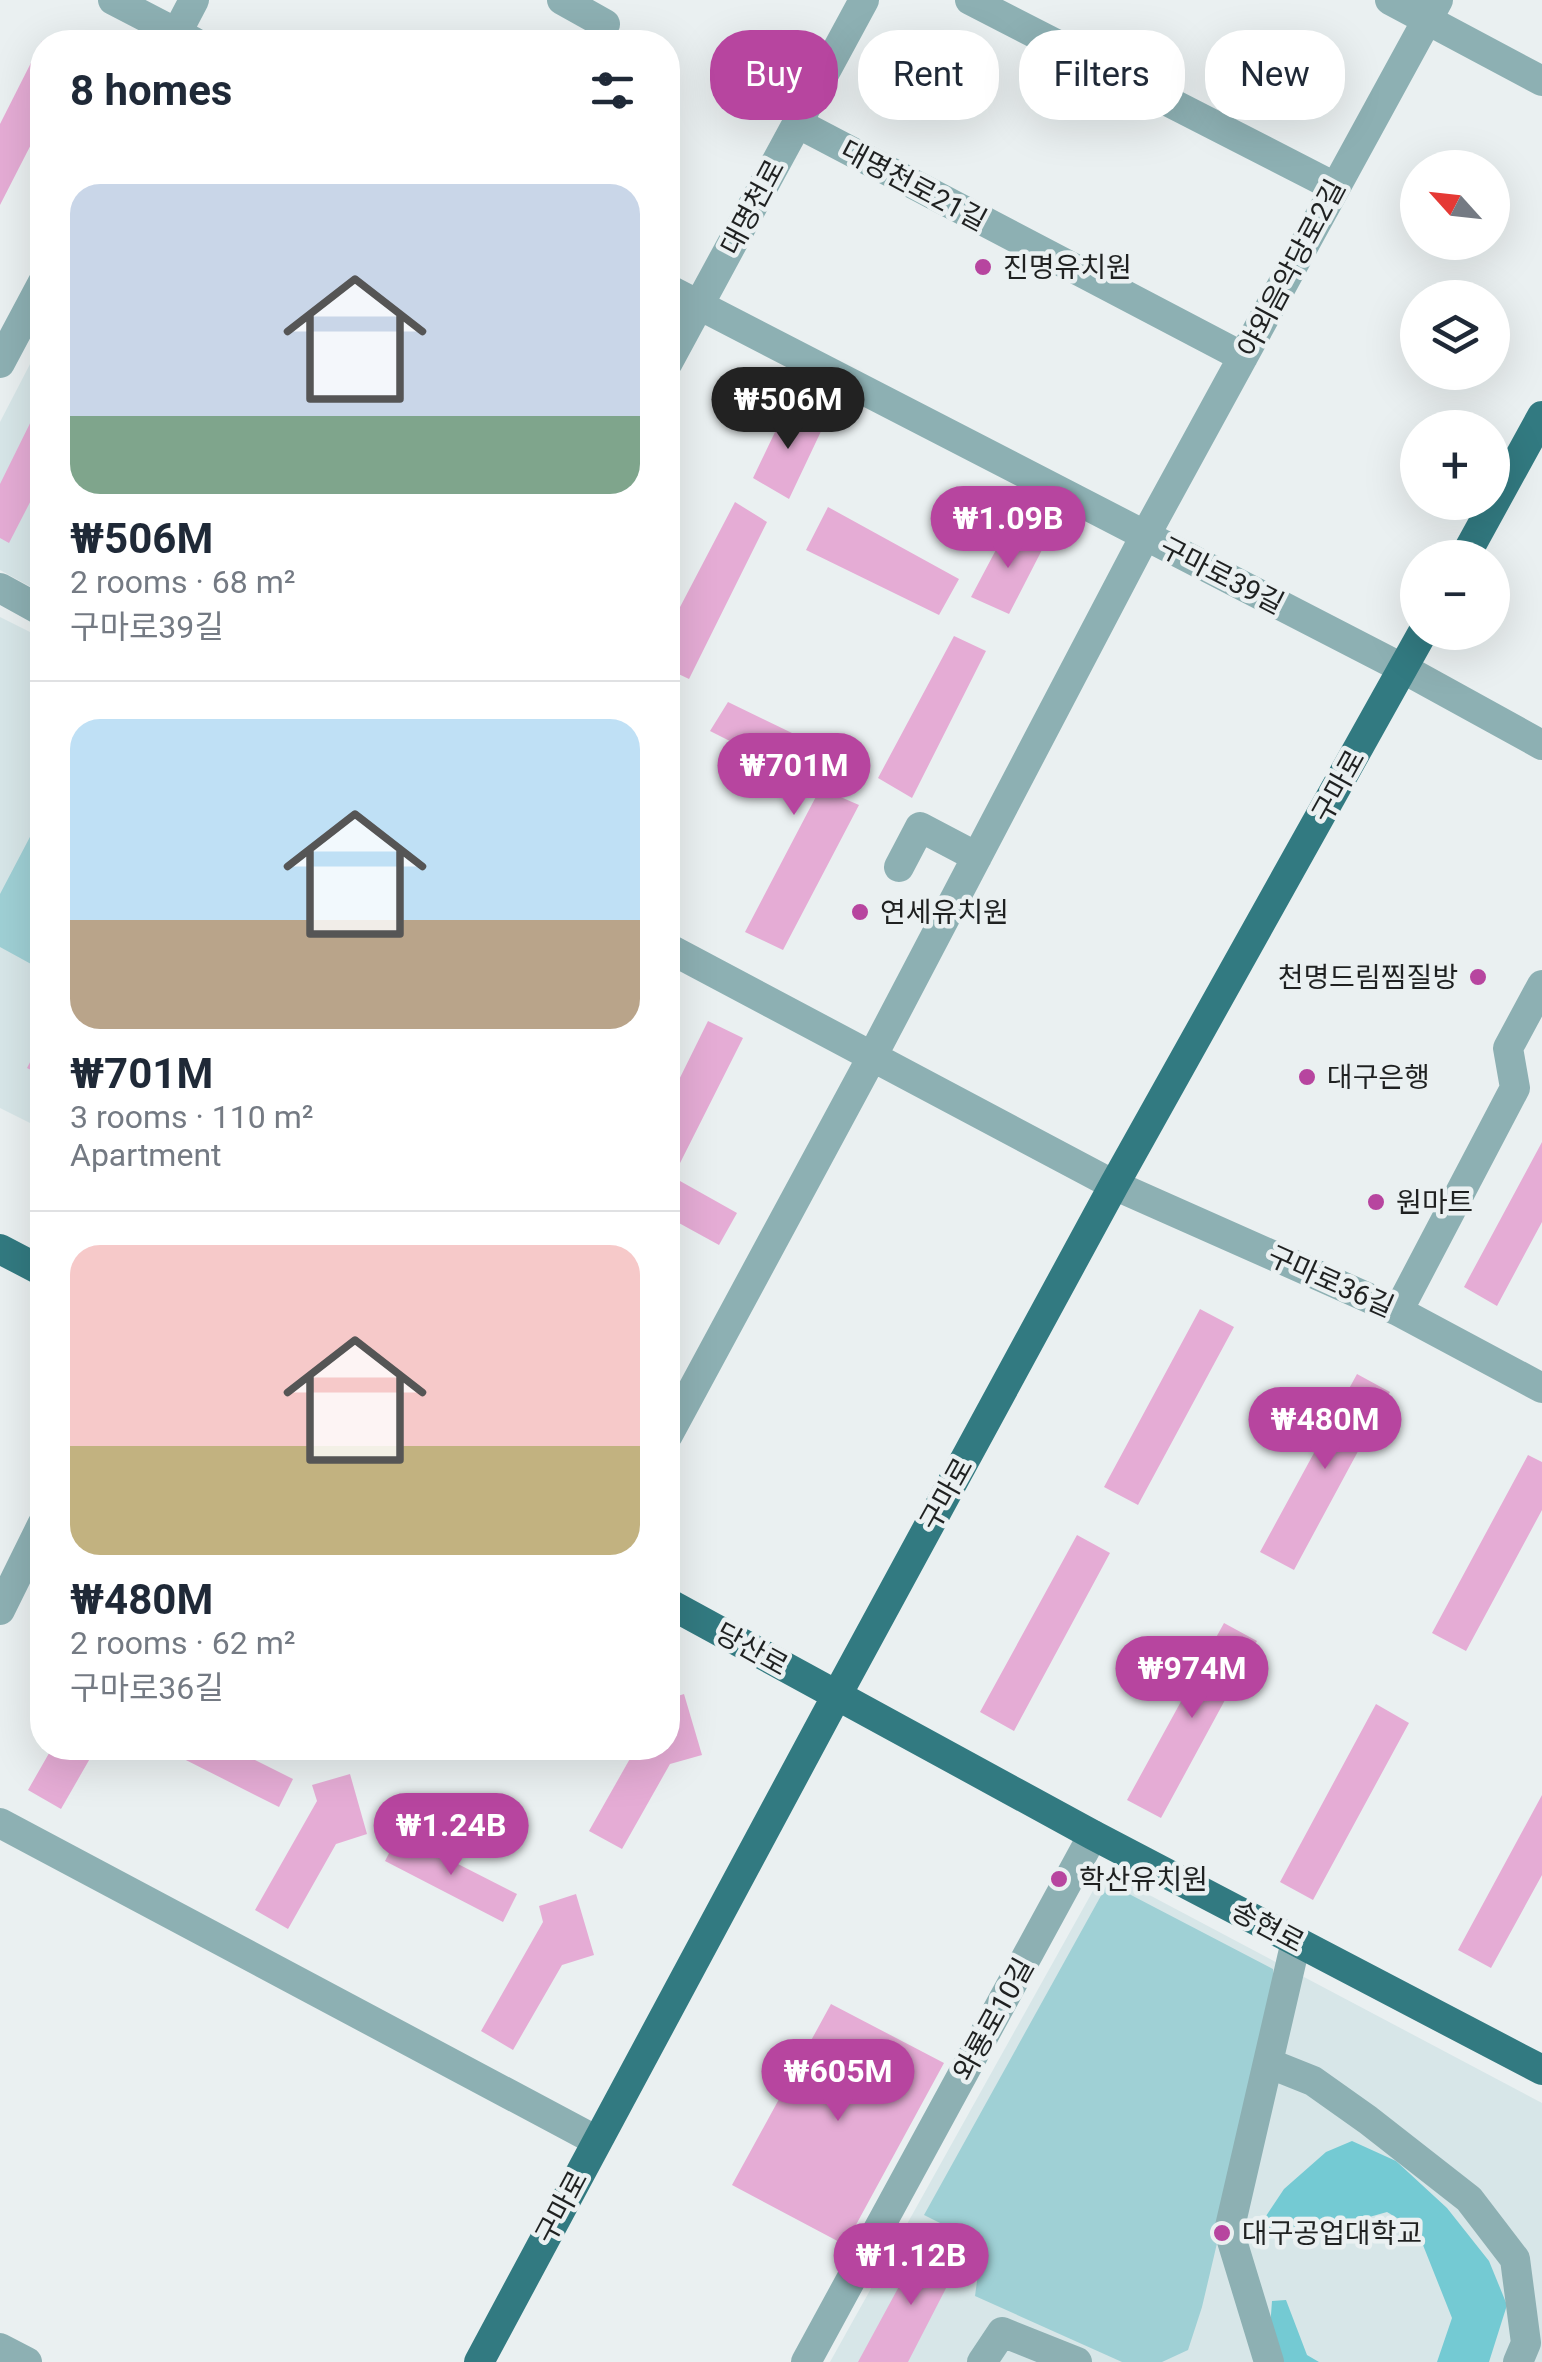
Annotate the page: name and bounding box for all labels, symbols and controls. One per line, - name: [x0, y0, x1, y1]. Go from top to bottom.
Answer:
- chip: Buy: [710, 30, 838, 120]
- chip: Rent: [858, 30, 999, 120]
- chip: Filters: [1019, 30, 1185, 120]
- chip: New: [1205, 30, 1345, 120]
- icon: filters: [585, 63, 640, 118]
- text: 8 homes: [70, 66, 232, 115]
- street label: 대명천로21길: [835, 133, 992, 238]
- north arrow: [1400, 150, 1510, 260]
- map controls: [1400, 150, 1510, 650]
- street label: 대명천로: [714, 154, 791, 260]
- street label: 야외음악당로2길: [1231, 174, 1352, 363]
- icon: home: [265, 249, 445, 429]
- place label: 진명유치원: [1003, 251, 1132, 284]
- marker: 진명유치원: [972, 256, 994, 278]
- button: layers: [1400, 280, 1510, 390]
- pin: ₩506M: [718, 367, 858, 452]
- text: ₩506M: [733, 380, 843, 418]
- button: +: [1400, 410, 1510, 520]
- pin: ₩1.09B: [927, 486, 1089, 571]
- text: ₩1.09B: [953, 499, 1063, 537]
- text: ₩506M: [70, 514, 213, 563]
- street label: 구마로39길: [1154, 530, 1289, 621]
- button: −: [1400, 540, 1510, 650]
- text: 2 rooms · 68 m²: [70, 563, 295, 601]
- text: 구마로39길: [70, 608, 224, 646]
- pin: ₩701M: [724, 733, 864, 818]
- street label: 구마로: [1305, 744, 1372, 828]
- text: ₩701M: [739, 746, 849, 784]
- icon: home: [265, 784, 445, 964]
- place label: 연세유치원: [880, 896, 1009, 929]
- marker: 연세유치원: [849, 901, 871, 923]
- place label: 천명드림찜질방: [1278, 961, 1458, 994]
- marker: 천명드림찜질방: [1467, 966, 1489, 988]
- text: ₩701M: [70, 1049, 213, 1098]
- place label: 대구은행: [1327, 1061, 1430, 1094]
- marker: 대구은행: [1296, 1066, 1318, 1088]
- text: 3 rooms · 110 m²: [70, 1098, 313, 1136]
- text: Apartment: [70, 1136, 222, 1174]
- place label: 원마트: [1396, 1186, 1473, 1219]
- marker: 원마트: [1365, 1191, 1387, 1213]
- street label: 구마로36길: [1263, 1239, 1399, 1324]
- icon: home: [265, 1310, 445, 1490]
- pin: ₩480M: [1255, 1387, 1395, 1472]
- text: ₩480M: [1270, 1400, 1380, 1438]
- street label: 구마로: [913, 1452, 980, 1536]
- text: ₩480M: [70, 1575, 213, 1624]
- street label: 당산로: [710, 1616, 794, 1683]
- text: 2 rooms · 62 m²: [70, 1624, 295, 1662]
- pin: ₩974M: [1122, 1636, 1262, 1721]
- text: ₩974M: [1137, 1649, 1247, 1687]
- text: 구마로36길: [70, 1669, 224, 1707]
- pin: ₩1.24B: [370, 1793, 532, 1878]
- text: ₩1.24B: [396, 1806, 506, 1844]
- place label: 학산유치원: [1079, 1863, 1208, 1896]
- marker: 학산유치원: [1048, 1868, 1070, 1890]
- street label: 송현로: [1226, 1894, 1310, 1959]
- street label: 와룡로10길: [946, 1952, 1040, 2086]
- pin: ₩605M: [768, 2039, 908, 2124]
- text: ₩605M: [783, 2052, 893, 2090]
- street label: 구마로: [529, 2165, 594, 2249]
- place label: 대구공업대학교: [1242, 2217, 1422, 2250]
- marker: 대구공업대학교: [1211, 2222, 1233, 2244]
- pin: ₩1.12B: [830, 2223, 992, 2308]
- text: ₩1.12B: [856, 2236, 966, 2274]

